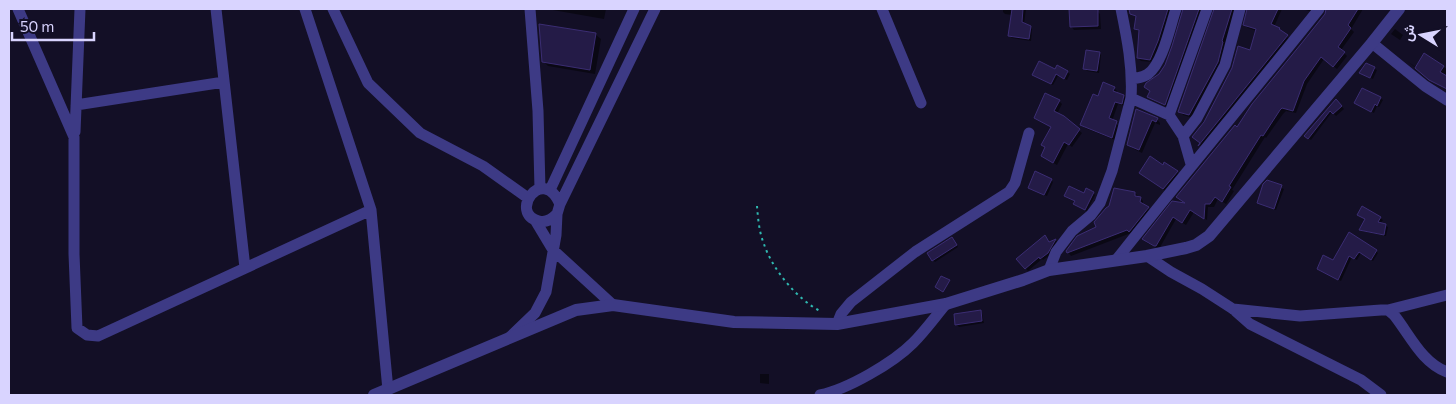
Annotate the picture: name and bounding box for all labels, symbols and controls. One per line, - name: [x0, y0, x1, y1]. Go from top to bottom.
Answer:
- scale bar: [12, 10, 95, 42]
- north arrow: [1396, 10, 1446, 60]
- text: 50 m: [20, 17, 54, 35]
- text: ش: [1398, 23, 1419, 43]

